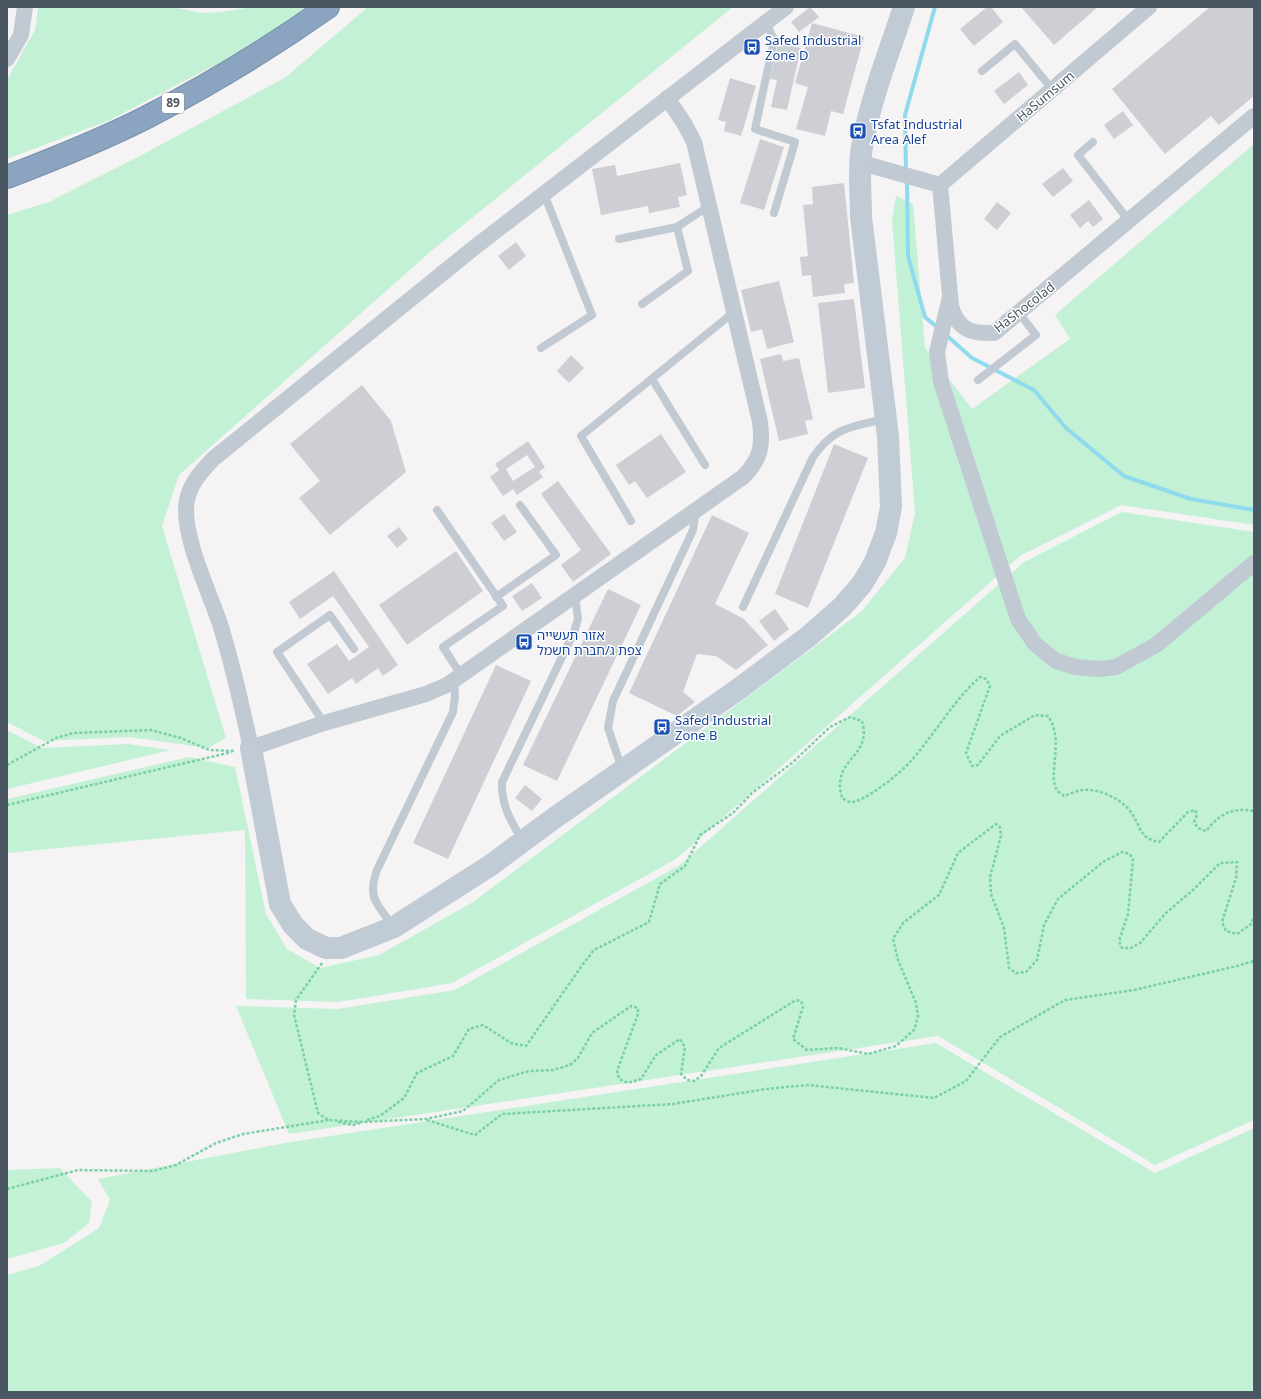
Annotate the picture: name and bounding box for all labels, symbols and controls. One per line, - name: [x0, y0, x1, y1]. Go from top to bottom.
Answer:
- place label: Safed Industrial Zone D: [765, 31, 861, 64]
- bus stop icon: Safed Industrial Zone D: [742, 37, 762, 57]
- street label: HaSumsum: [1012, 66, 1078, 126]
- road number: 89: [162, 93, 184, 113]
- place label: Tsfat Industrial Area Alef: [871, 115, 962, 148]
- bus stop icon: Tsfat Industrial Area Alef: [848, 121, 868, 141]
- street label: HaShocolad: [990, 278, 1058, 336]
- place label: אזור תעשייה צפת ג/חברת חשמל: [537, 626, 642, 659]
- bus stop icon: אזור תעשייה צפת ג/חברת חשמל: [514, 632, 534, 652]
- place label: Safed Industrial Zone B: [675, 711, 771, 744]
- bus stop icon: Safed Industrial Zone B: [652, 717, 672, 737]

